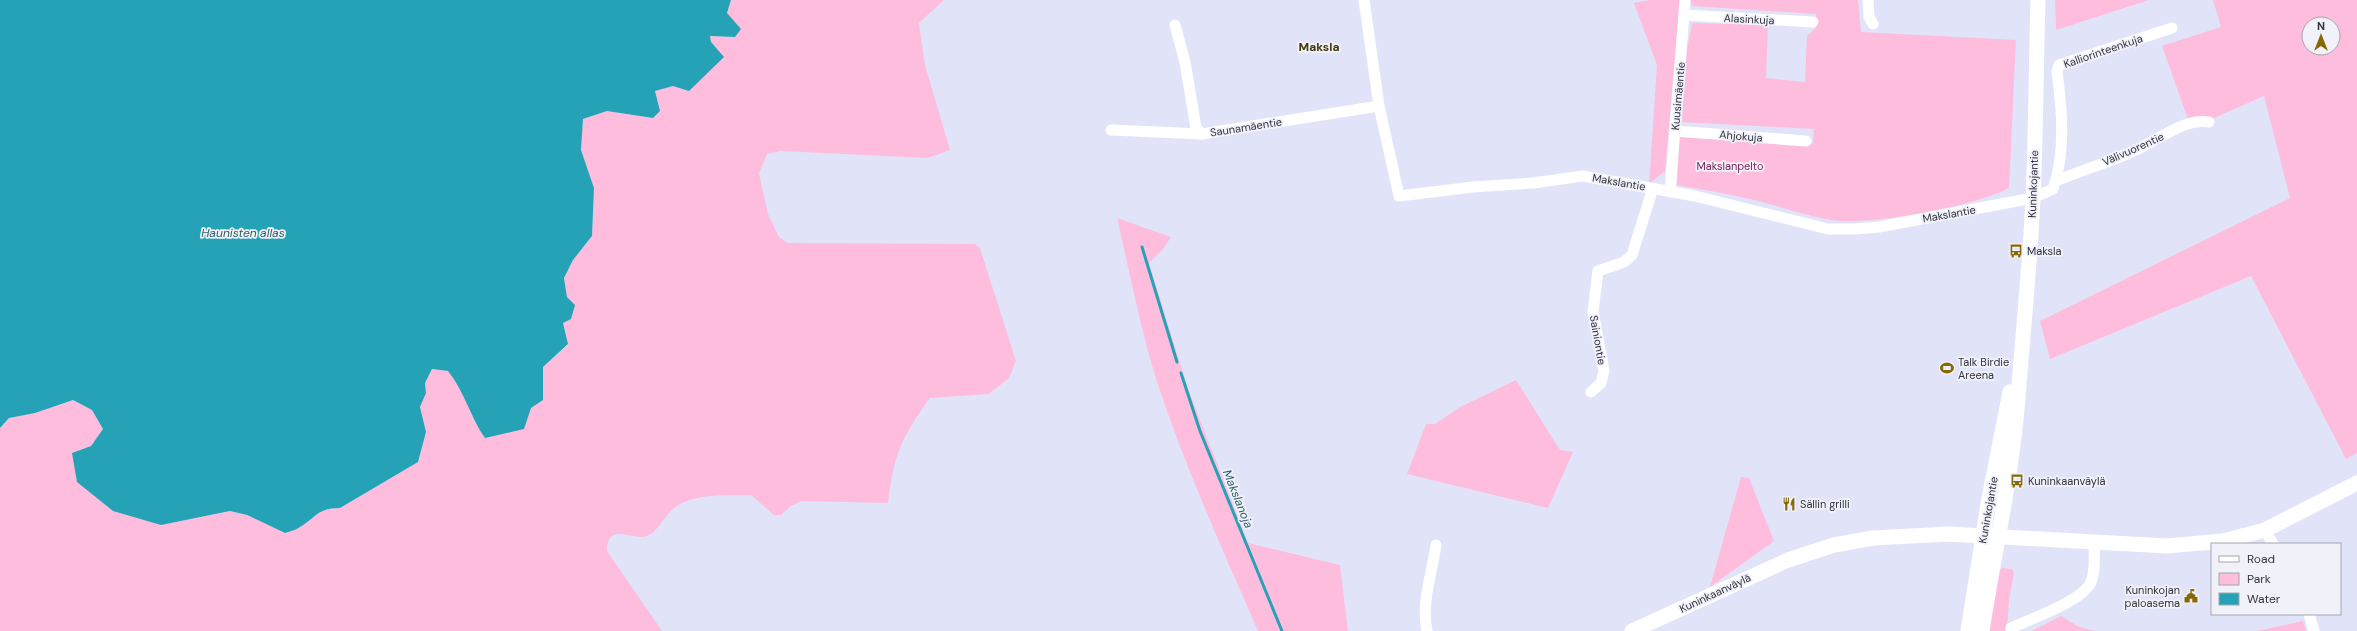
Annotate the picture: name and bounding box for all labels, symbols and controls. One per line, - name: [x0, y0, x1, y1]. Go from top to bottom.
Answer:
- street label: Alasinkuja: [1723, 11, 1775, 27]
- north arrow: [2301, 16, 2341, 56]
- text: N: [2317, 19, 2325, 33]
- street label: Kalliorinteenkuja: [2062, 31, 2144, 71]
- district label: Maksla: [1299, 39, 1339, 55]
- street label: Kuusimäentie: [1668, 61, 1688, 131]
- street label: Saunamäentie: [1209, 114, 1283, 140]
- street label: Ahjokuja: [1719, 127, 1763, 145]
- street label: Välivuorentie: [2100, 129, 2166, 169]
- street label: Kuninkojantie: [2025, 150, 2041, 218]
- park label: Makslanpelto: [1696, 159, 1764, 173]
- street label: Makslantie: [1591, 170, 1647, 194]
- street label: Makslantie: [1921, 202, 1977, 226]
- water label: Haunisten allas: [201, 225, 285, 241]
- bus stop icon: Maksla: [2008, 243, 2024, 259]
- place label: Maksla: [2027, 244, 2061, 258]
- street label: Sainiontie: [1587, 314, 1609, 366]
- place label: Talk Birdie Areena: [1958, 355, 2009, 382]
- sports icon: Talk Birdie Areena: [1939, 360, 1955, 376]
- water label: Makslanoja: [1219, 467, 1257, 531]
- bus stop icon: Kuninkaanväylä: [2009, 473, 2025, 489]
- place label: Kuninkaanväylä: [2028, 474, 2105, 488]
- street label: Kuninkojantie: [1975, 475, 2001, 545]
- restaurant icon: Sällin grilli: [1781, 496, 1797, 512]
- place label: Sällin grilli: [1800, 497, 1850, 511]
- legend: [2211, 543, 2341, 615]
- text: Road: [2247, 551, 2275, 567]
- street label: Kuninkaanväylä: [1677, 570, 1753, 616]
- text: Park: [2247, 571, 2271, 587]
- place label: Kuninkojan paloasema: [2125, 583, 2180, 610]
- public building icon: Kuninkojan paloasema: [2183, 588, 2199, 604]
- text: Water: [2247, 591, 2281, 607]

